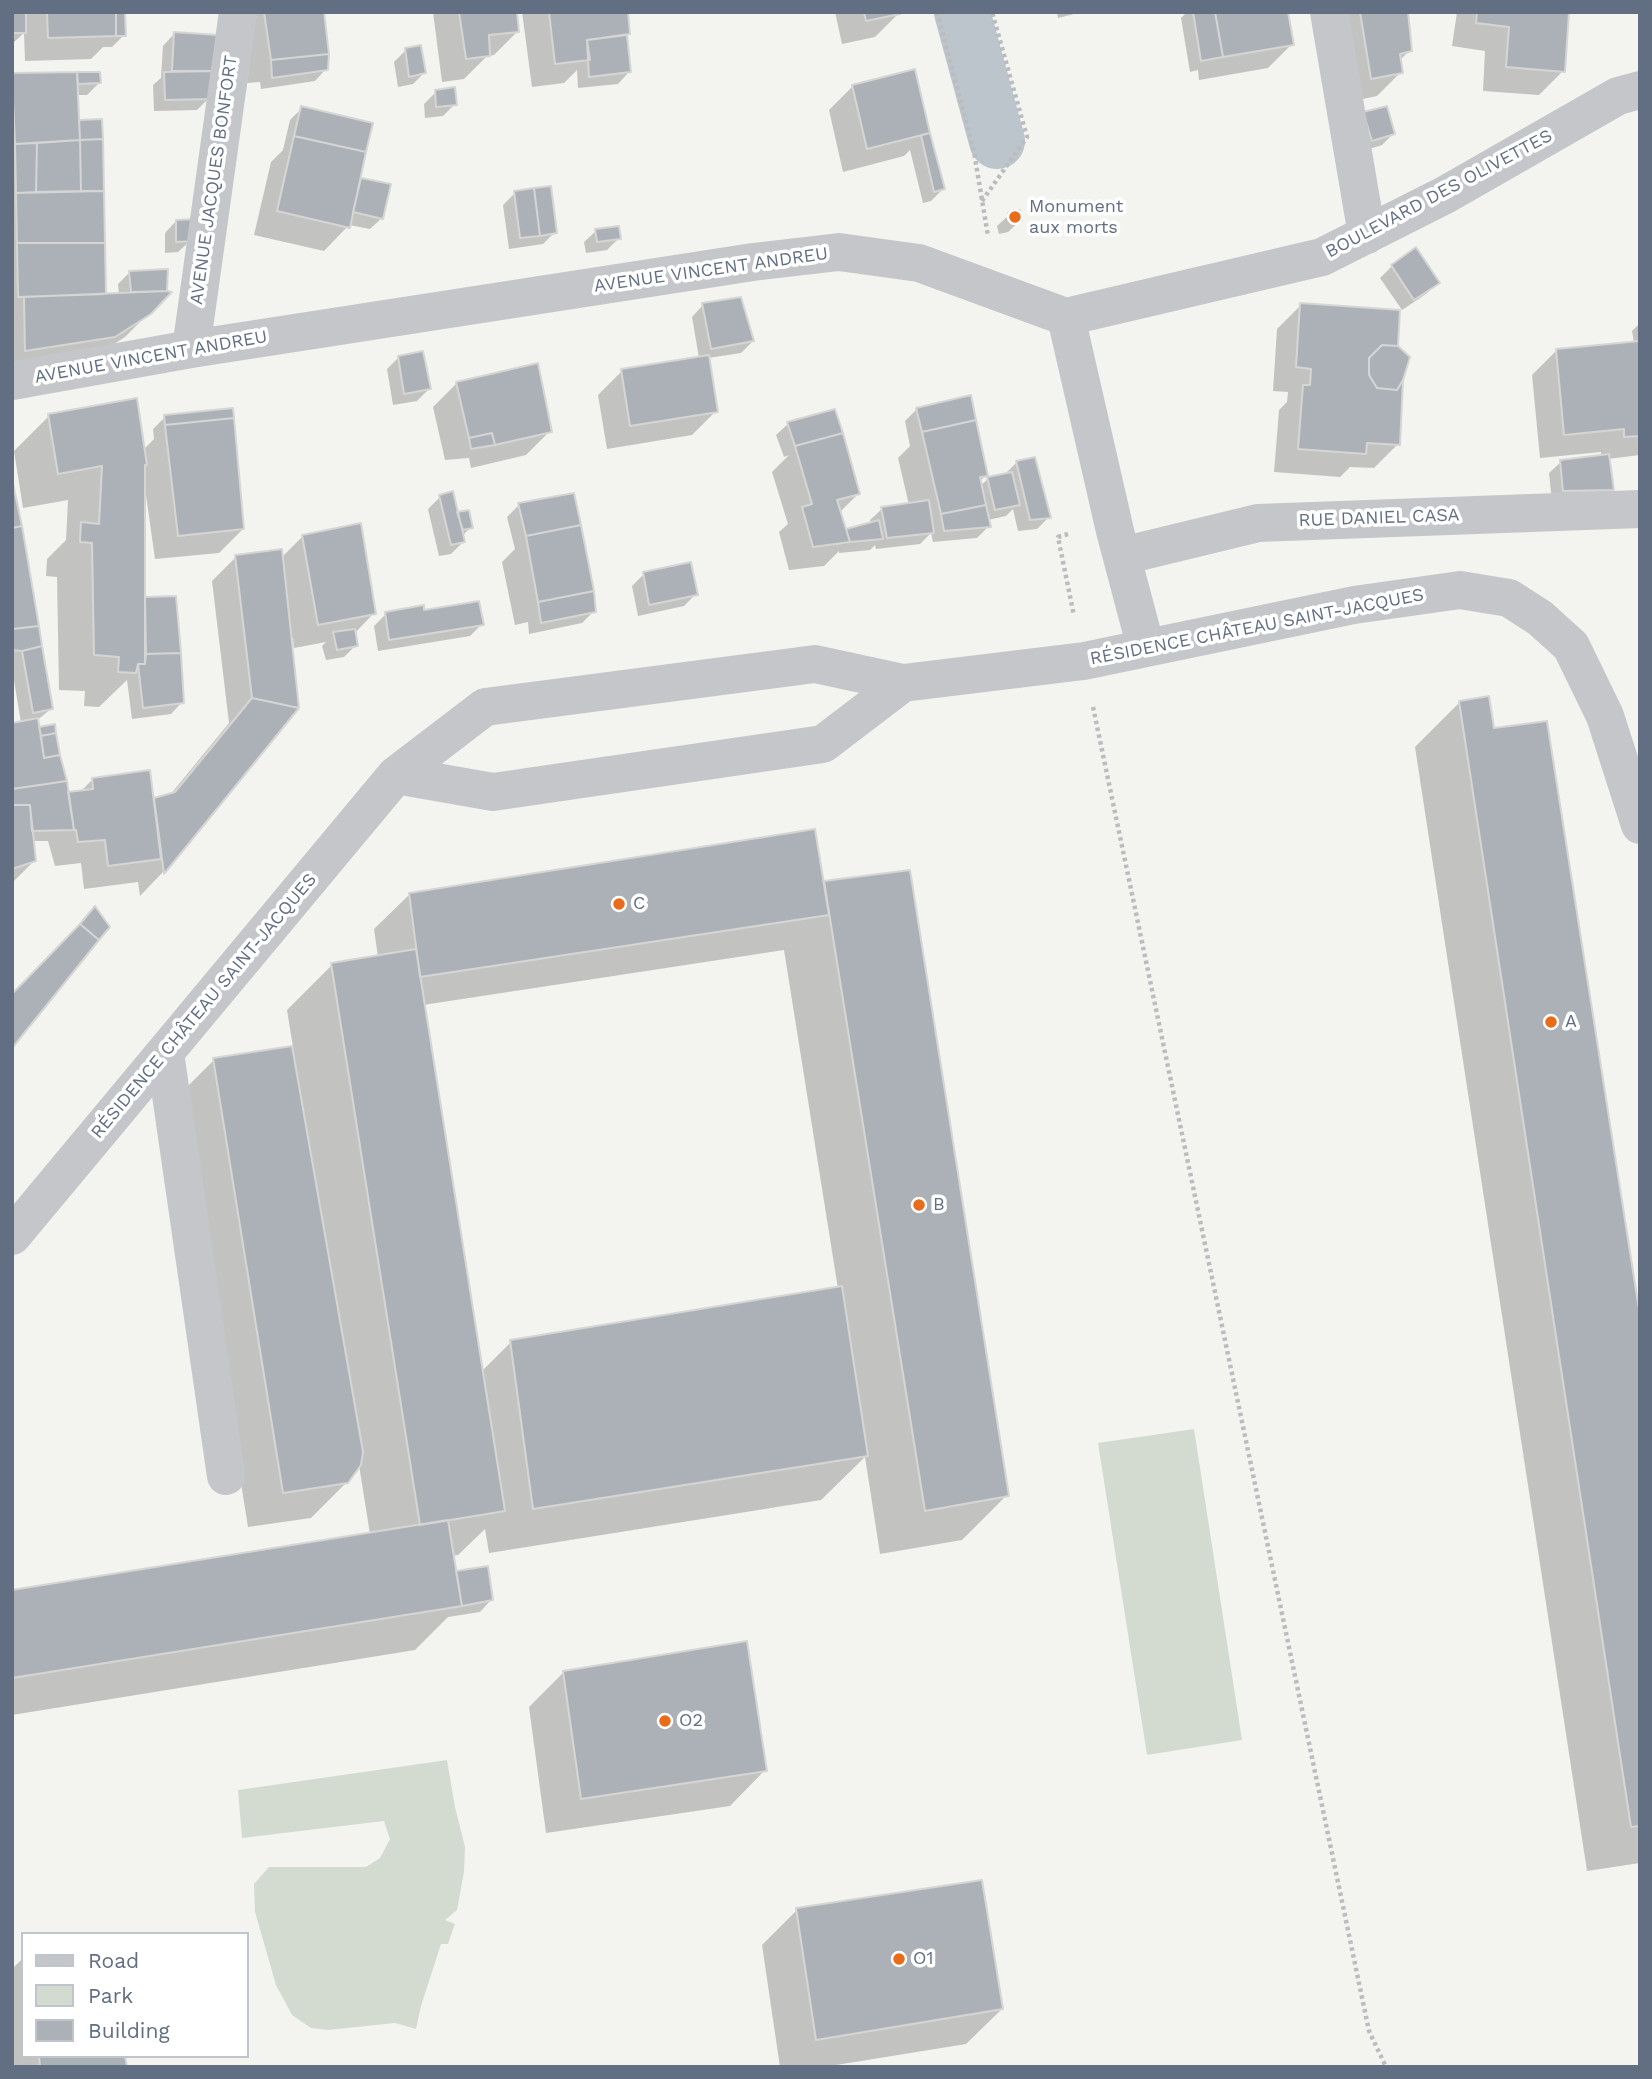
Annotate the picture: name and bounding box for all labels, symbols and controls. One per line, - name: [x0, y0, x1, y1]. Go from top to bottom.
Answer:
- street label: AVENUE JACQUES BONFORT: [186, 54, 242, 306]
- street label: BOULEVARD DES OLIVETTES: [1322, 125, 1556, 263]
- place label: Monument aux morts: [1029, 196, 1123, 238]
- marker: Monument aux morts: [1007, 209, 1023, 225]
- street label: AVENUE VINCENT ANDREU: [593, 243, 829, 297]
- street label: AVENUE VINCENT ANDREU: [33, 326, 269, 388]
- street label: RUE DANIEL CASA: [1298, 504, 1460, 532]
- street label: RÉSIDENCE CHÂTEAU SAINT-JACQUES: [1088, 584, 1426, 670]
- street label: RÉSIDENCE CHÂTEAU SAINT-JACQUES: [87, 869, 321, 1143]
- place label: C: [633, 893, 645, 915]
- marker: C: [611, 896, 627, 912]
- place label: A: [1565, 1011, 1577, 1033]
- marker: A: [1543, 1014, 1559, 1030]
- place label: B: [933, 1194, 945, 1216]
- marker: B: [911, 1197, 927, 1213]
- place label: O2: [679, 1710, 703, 1732]
- marker: O2: [657, 1713, 673, 1729]
- legend: [21, 1932, 248, 2058]
- text: Road: [88, 1948, 139, 1973]
- place label: O1: [913, 1948, 933, 1970]
- marker: O1: [891, 1951, 907, 1967]
- text: Park: [88, 1983, 133, 2008]
- text: Building: [88, 2018, 170, 2043]

